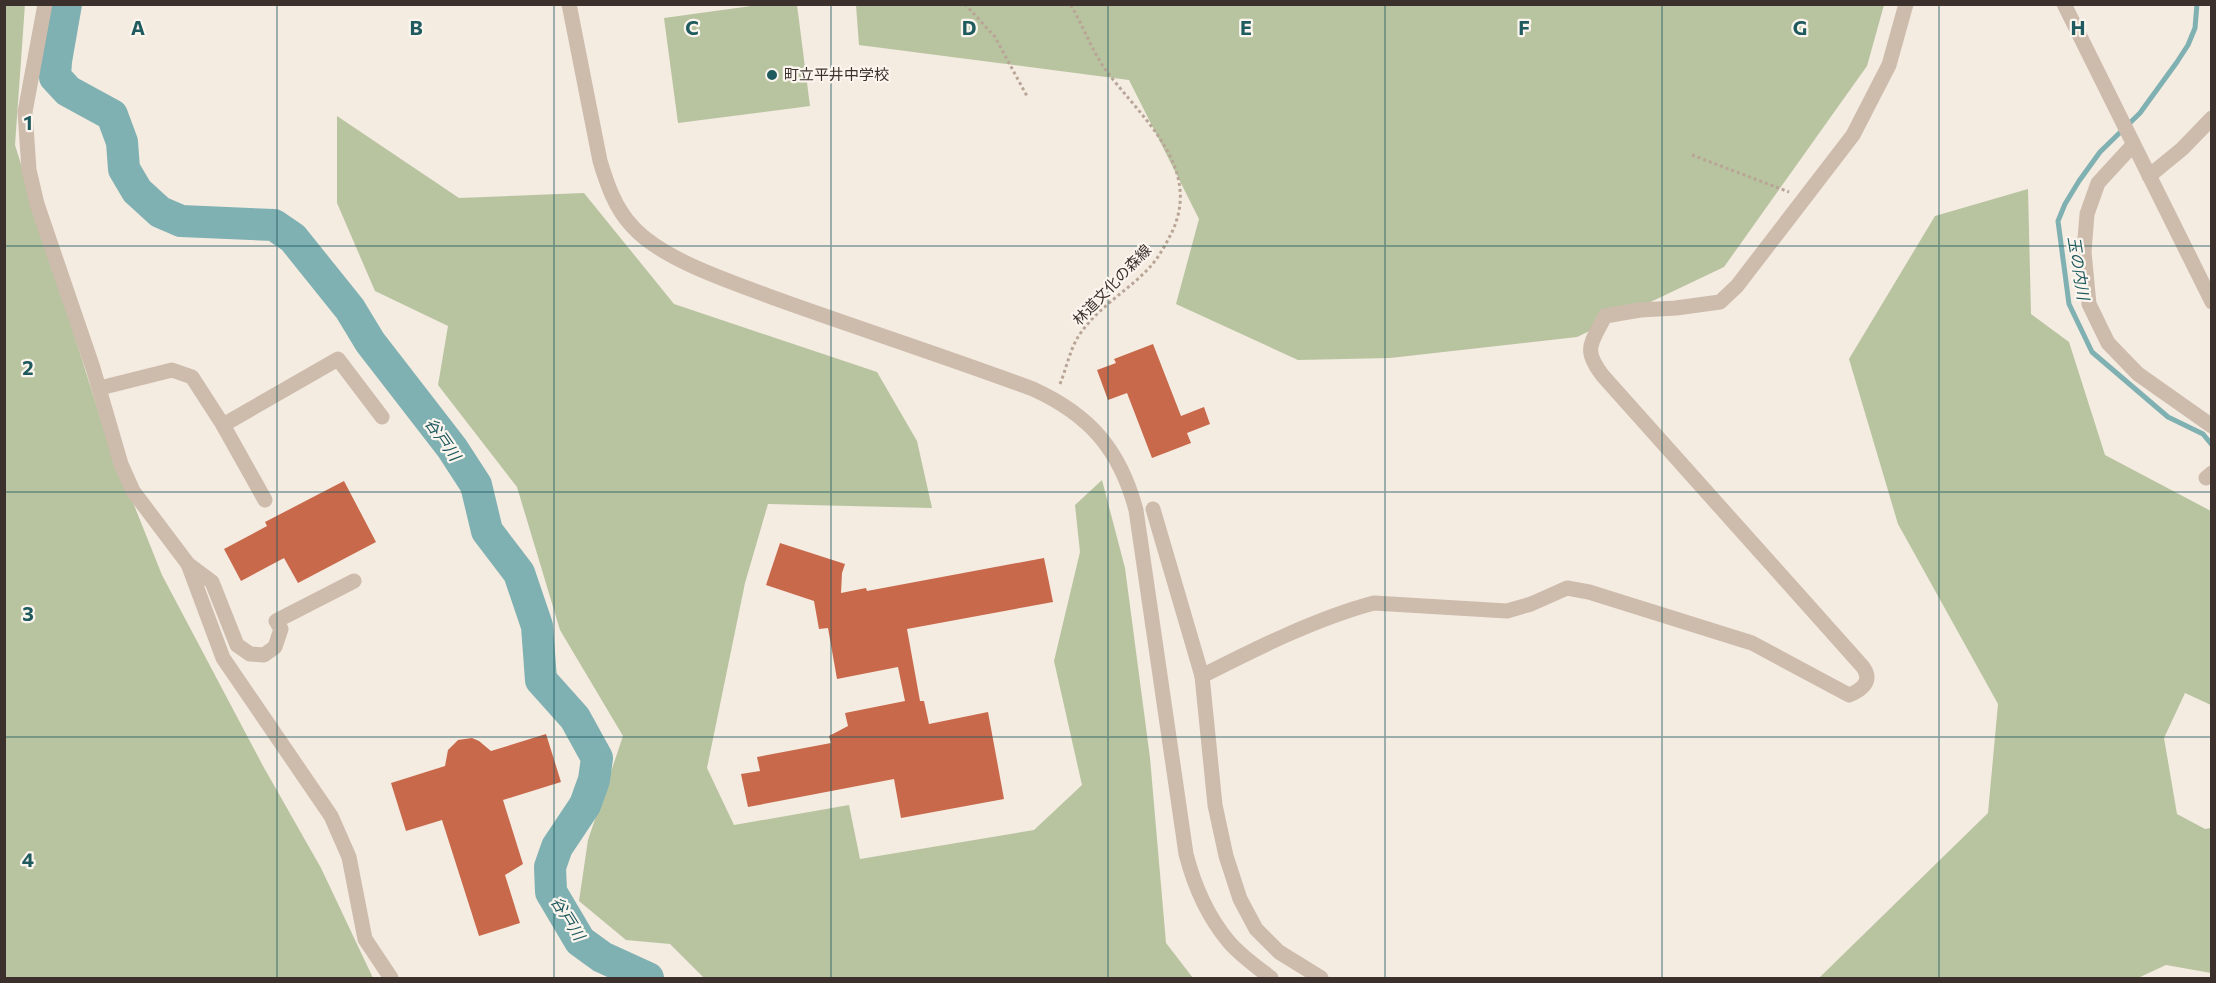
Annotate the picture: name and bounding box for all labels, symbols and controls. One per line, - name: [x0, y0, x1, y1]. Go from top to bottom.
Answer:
- text: A: [131, 15, 145, 39]
- text: B: [409, 15, 423, 39]
- text: C: [685, 15, 699, 39]
- text: D: [962, 15, 976, 39]
- text: E: [1240, 15, 1252, 39]
- text: F: [1518, 15, 1530, 39]
- text: G: [1793, 15, 1807, 39]
- text: H: [2071, 15, 2086, 39]
- place label: 町立平井中学校: [784, 65, 889, 83]
- marker: 町立平井中学校: [765, 68, 779, 82]
- text: 1: [23, 110, 33, 134]
- water label: 玉の内川: [2065, 235, 2094, 303]
- street label: 林道文化の森線: [1068, 240, 1154, 328]
- text: 2: [22, 355, 34, 379]
- water label: 谷戸川: [422, 414, 466, 465]
- text: 3: [22, 601, 34, 625]
- text: 4: [22, 847, 34, 871]
- water label: 谷戸川: [548, 892, 590, 945]

